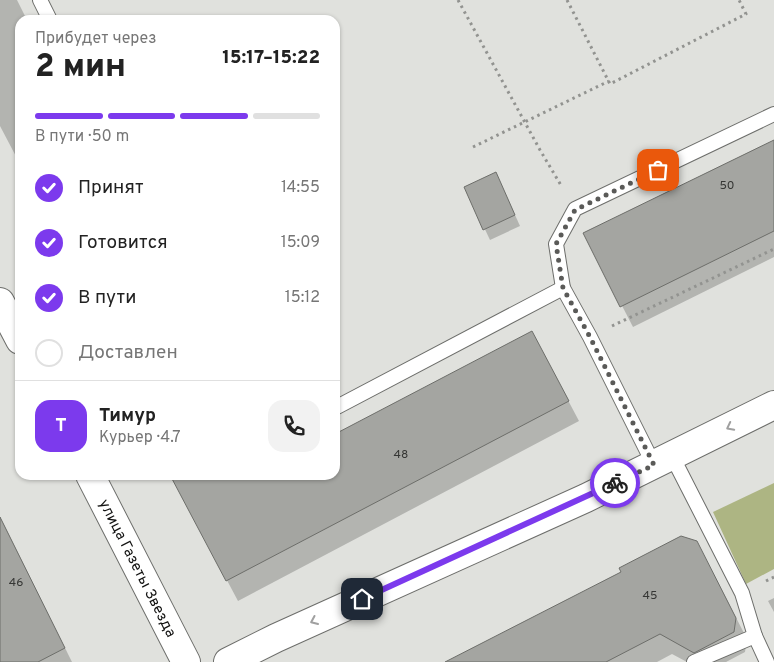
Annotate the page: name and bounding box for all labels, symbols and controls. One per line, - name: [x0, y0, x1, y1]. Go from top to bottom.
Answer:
- text: Прибудет через: [35, 29, 157, 49]
- text: 15:17–15:22: [222, 46, 320, 70]
- text: 2 мин: [35, 48, 126, 88]
- text: В пути · 50 m: [35, 127, 129, 147]
- pin: [637, 149, 679, 191]
- icon: bag: [644, 156, 672, 184]
- icon: check: [35, 174, 63, 202]
- text: Принят: [78, 176, 144, 200]
- text: 14:55: [281, 178, 320, 198]
- house number: 50: [719, 178, 735, 194]
- icon: check: [35, 229, 63, 257]
- text: Готовится: [78, 231, 168, 255]
- text: 15:09: [281, 233, 320, 253]
- icon: check: [35, 284, 63, 312]
- text: В пути: [78, 286, 136, 310]
- text: 15:12: [285, 288, 320, 308]
- text: Доставлен: [78, 341, 178, 365]
- button: phone: [268, 400, 320, 452]
- text: Тимур: [99, 404, 156, 428]
- text: Т: [55, 414, 67, 438]
- one-way arrow: [727, 420, 736, 430]
- text: Курьер · 4.7: [99, 428, 181, 448]
- house number: 48: [394, 447, 408, 463]
- courier: [590, 458, 640, 508]
- icon: bike: [601, 469, 629, 497]
- street label: улица Газеты Звезда: [94, 496, 180, 641]
- house number: 46: [9, 575, 23, 591]
- pin: [341, 578, 383, 620]
- icon: home: [348, 585, 376, 613]
- house number: 45: [643, 588, 657, 604]
- one-way arrow: [310, 615, 319, 626]

